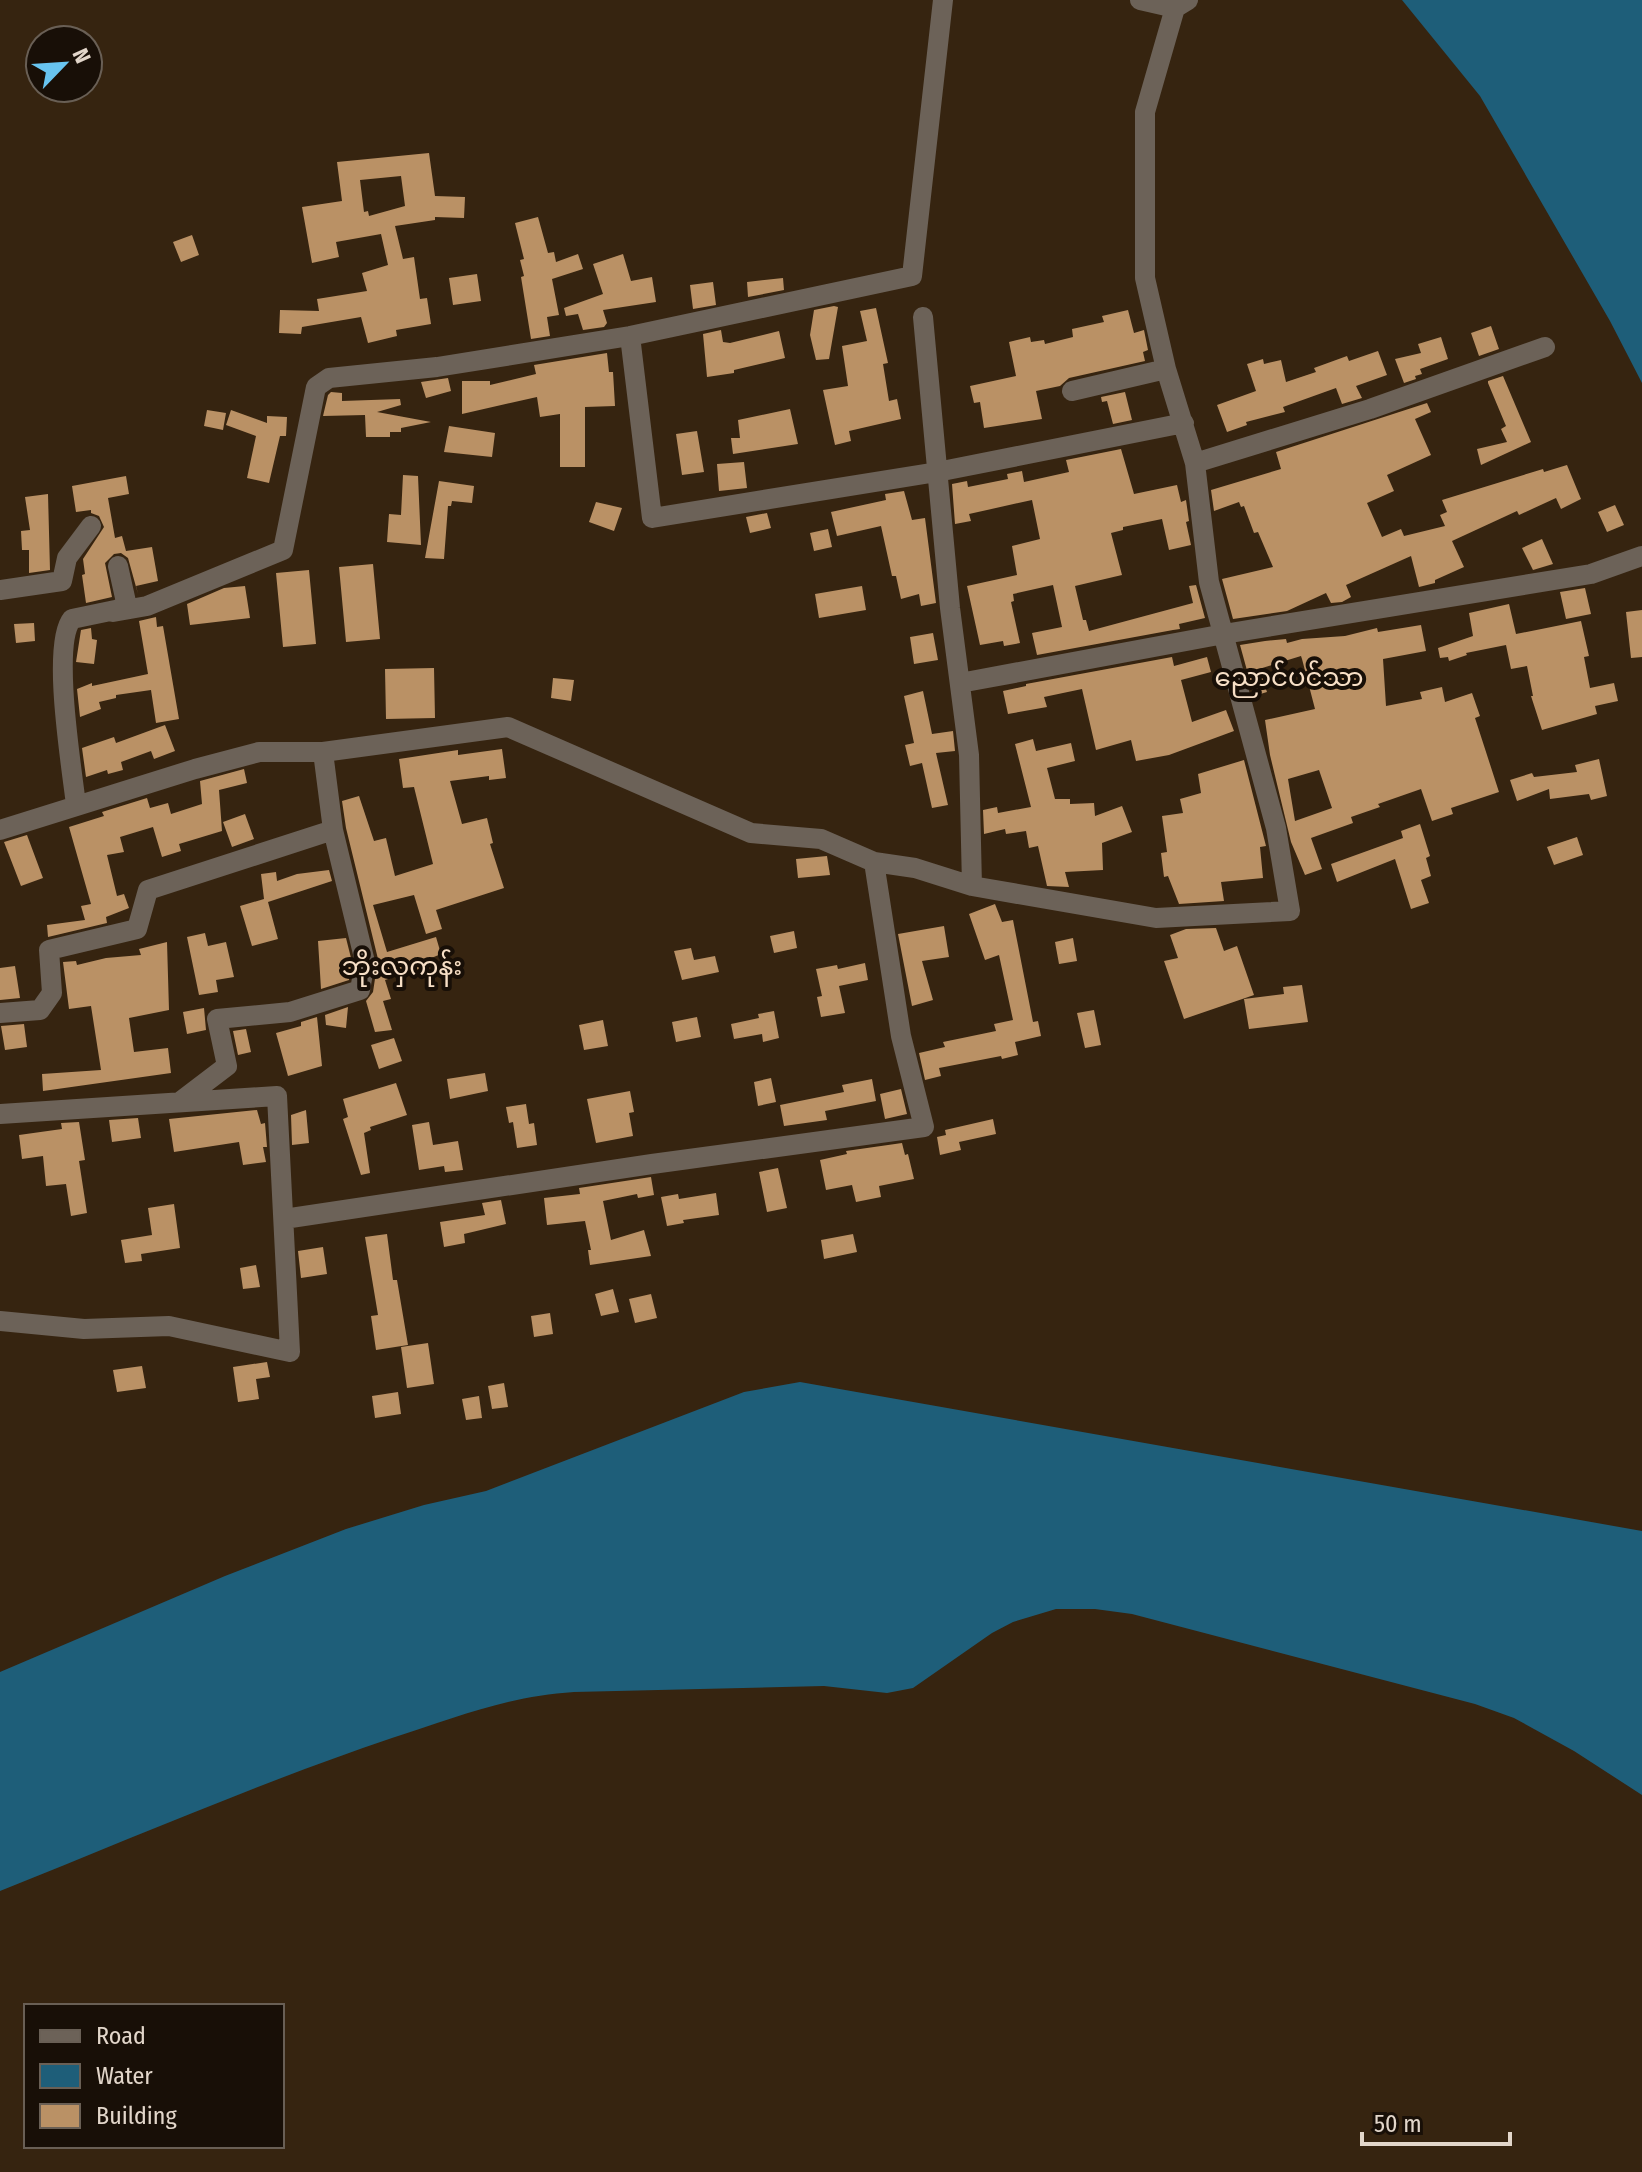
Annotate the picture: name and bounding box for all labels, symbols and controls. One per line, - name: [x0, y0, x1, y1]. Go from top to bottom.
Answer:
- north arrow: [24, 24, 104, 104]
- text: N: [67, 44, 97, 67]
- district label: ညောင်ပင်သာ: [1214, 660, 1364, 698]
- district label: ဘိုးလှကုန်း: [342, 949, 462, 987]
- legend: [24, 2004, 284, 2148]
- text: Road: [96, 2022, 146, 2050]
- text: Water: [96, 2062, 153, 2090]
- scale bar: [1362, 2096, 1510, 2146]
- text: Building: [96, 2102, 178, 2130]
- text: 50 m: [1374, 2110, 1422, 2138]

